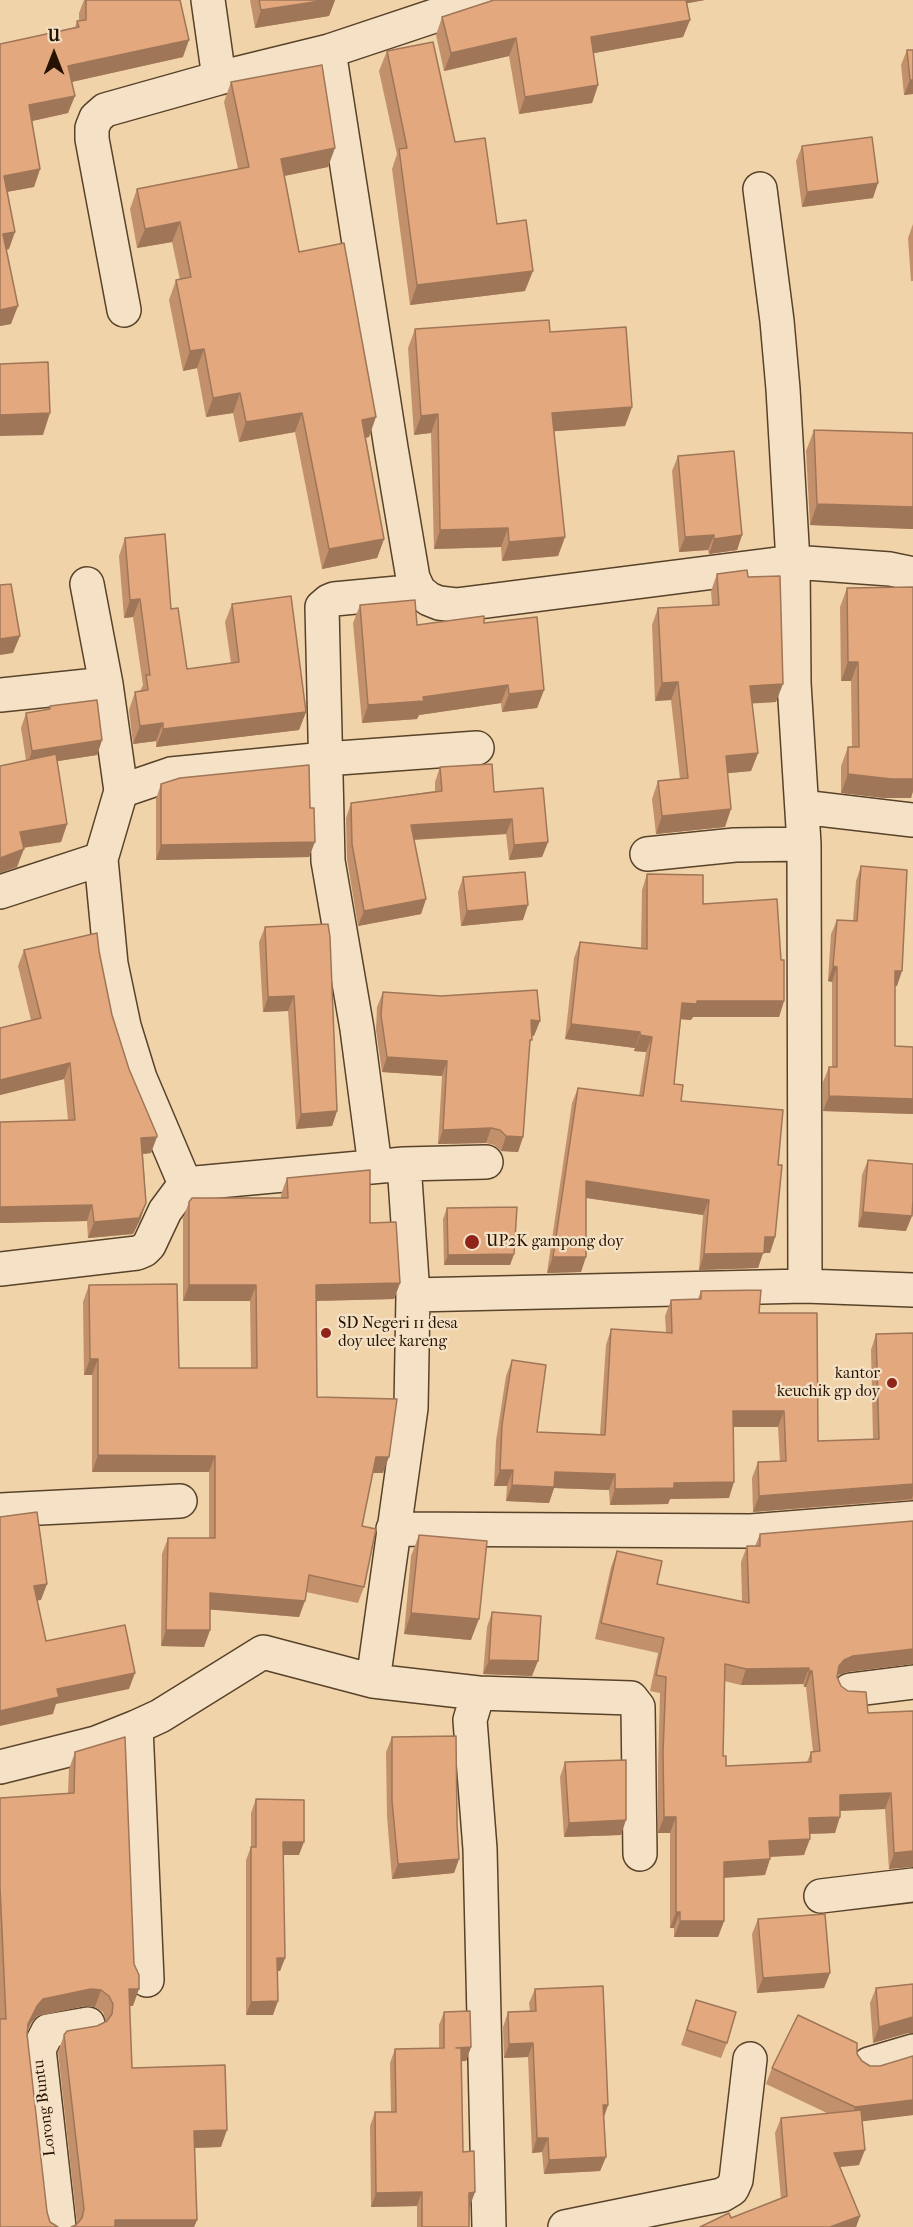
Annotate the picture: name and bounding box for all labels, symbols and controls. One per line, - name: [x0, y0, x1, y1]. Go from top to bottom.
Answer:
- north arrow: [24, 24, 84, 84]
- text: U: [48, 26, 60, 45]
- place label: UP2K gampong doy: [486, 1232, 623, 1252]
- marker: UP2K gampong doy: [463, 1233, 481, 1251]
- place label: SD Negeri 11 desa doy ulee kareng: [338, 1314, 458, 1352]
- marker: SD Negeri 11 desa doy ulee kareng: [319, 1326, 333, 1340]
- place label: kantor keuchik gp doy: [777, 1364, 880, 1402]
- marker: kantor keuchik gp doy: [885, 1376, 899, 1390]
- street label: Lorong Buntu: [30, 2059, 60, 2157]

